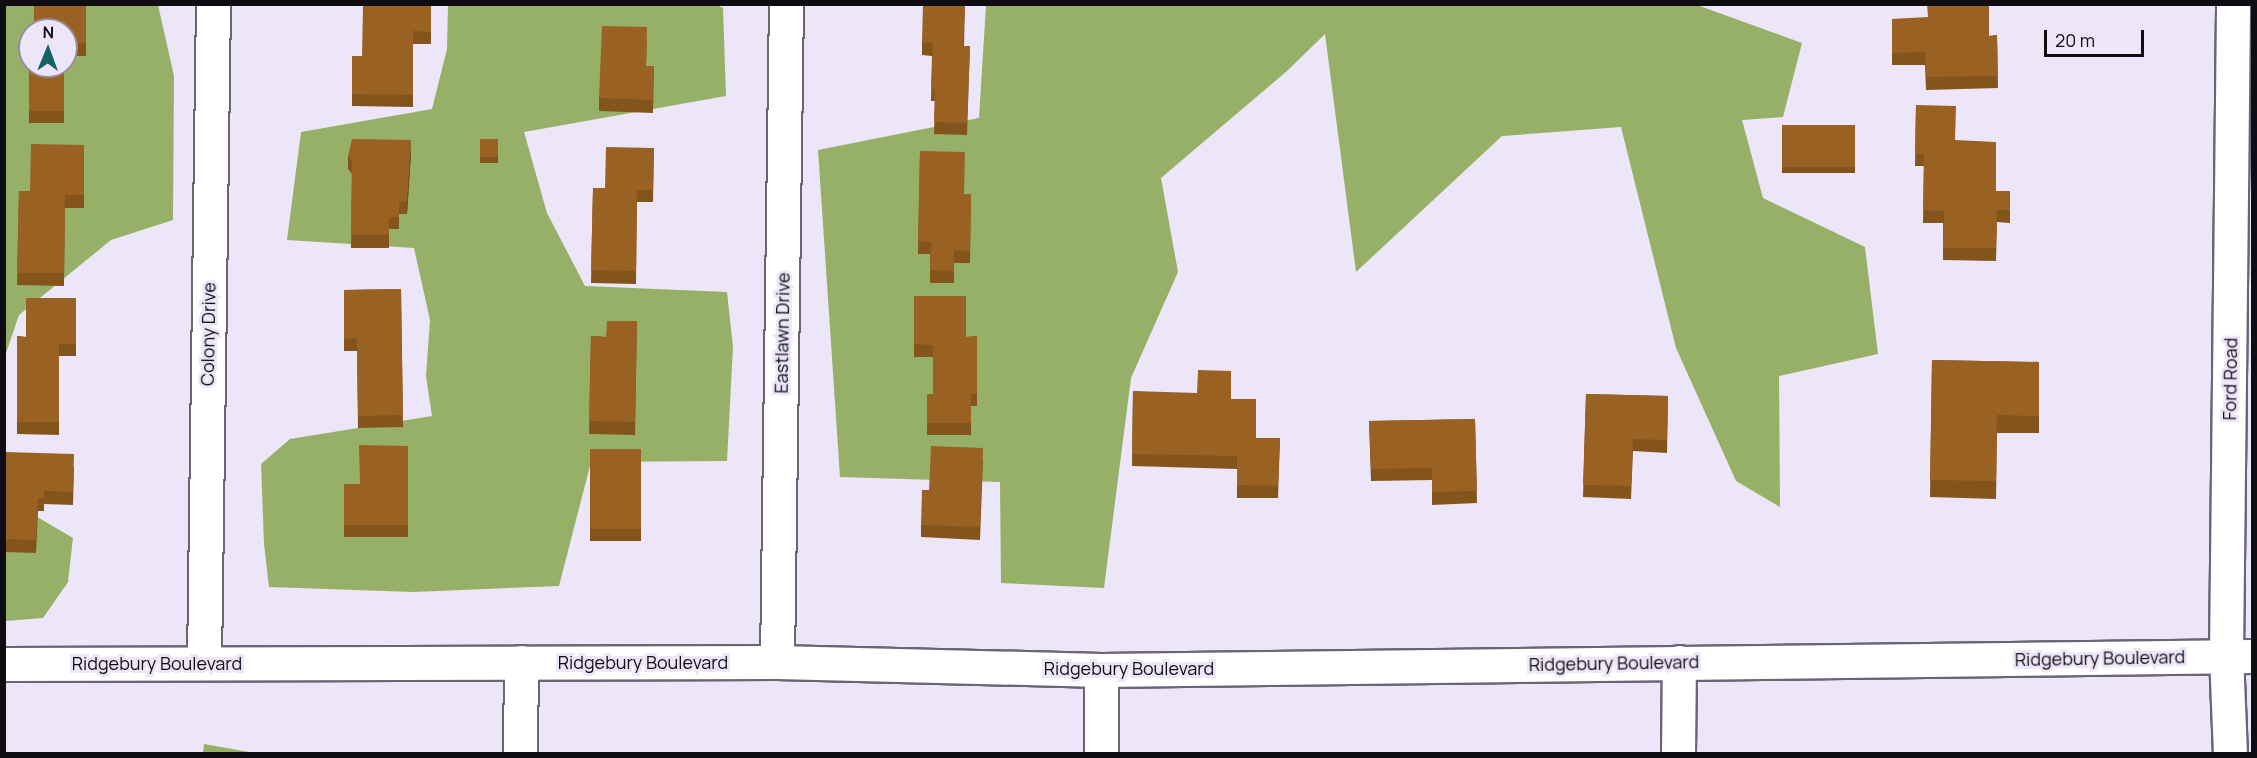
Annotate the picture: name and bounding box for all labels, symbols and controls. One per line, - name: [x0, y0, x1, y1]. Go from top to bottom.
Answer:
- north arrow: [18, 18, 78, 78]
- scale bar: [2047, 18, 2148, 56]
- text: N: [42, 21, 54, 43]
- text: 20 m: [2055, 28, 2095, 52]
- street label: Eastlawn Drive: [770, 272, 794, 394]
- street label: Colony Drive: [196, 282, 220, 386]
- street label: Ford Road: [2218, 337, 2242, 421]
- street label: Ridgebury Boulevard: [2015, 646, 2185, 670]
- street label: Ridgebury Boulevard: [558, 651, 728, 673]
- street label: Ridgebury Boulevard: [1529, 651, 1699, 675]
- street label: Ridgebury Boulevard: [72, 652, 242, 674]
- street label: Ridgebury Boulevard: [1044, 657, 1214, 679]

